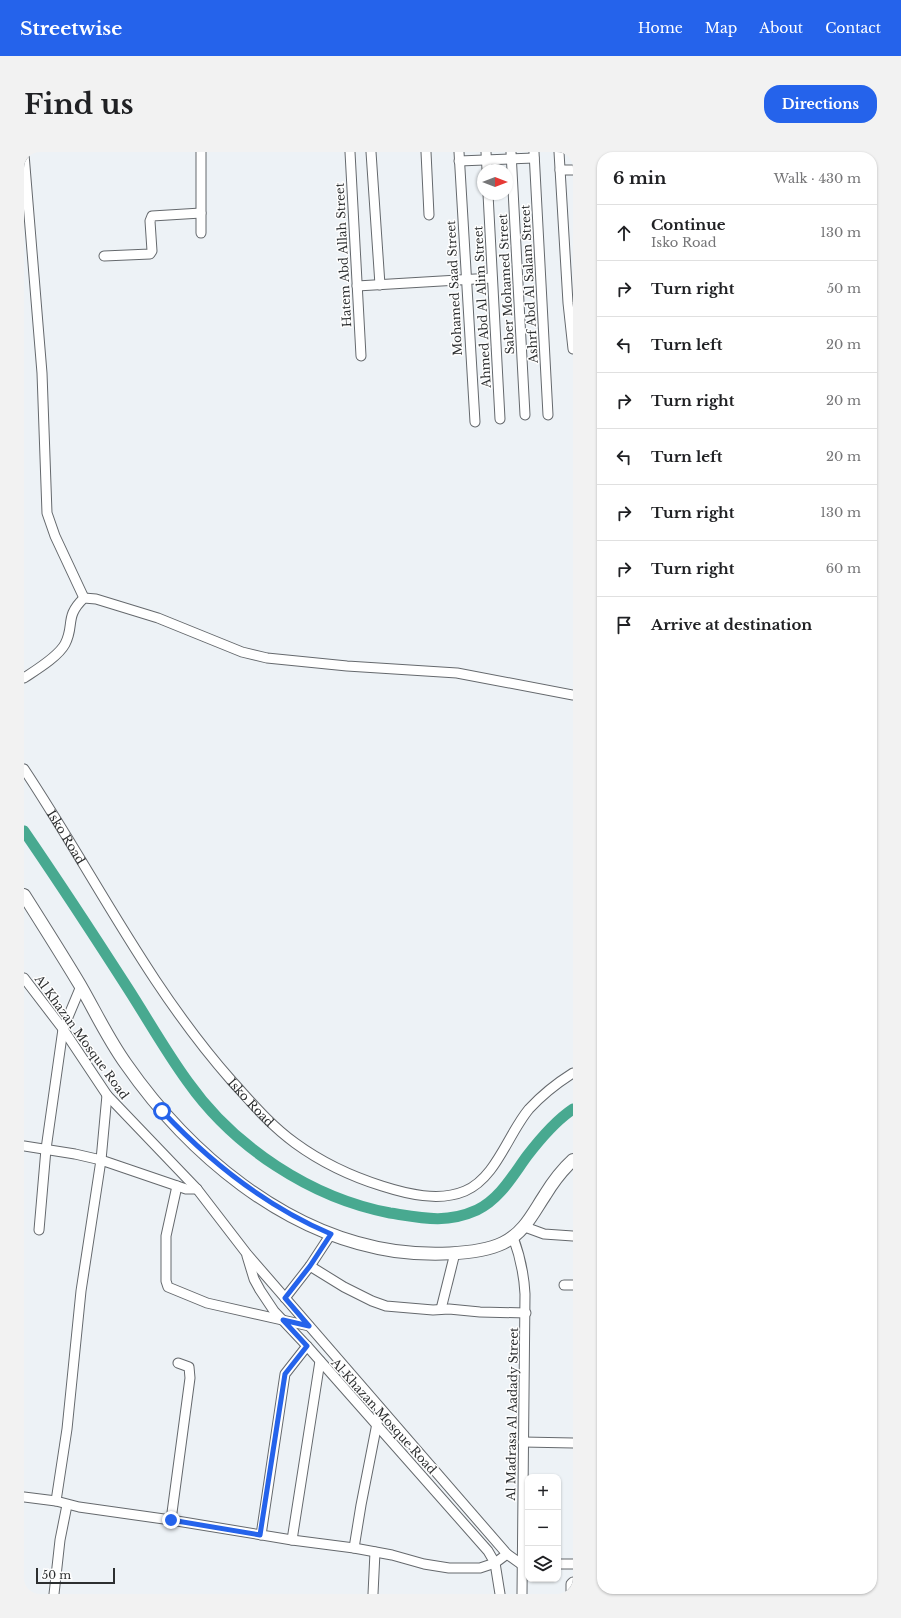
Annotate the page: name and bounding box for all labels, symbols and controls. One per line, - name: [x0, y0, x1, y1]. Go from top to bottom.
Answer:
- text: Streetwise: [20, 17, 122, 40]
- text: Home: [638, 19, 683, 37]
- text: Map: [705, 19, 737, 37]
- text: About: [759, 19, 803, 37]
- text: Contact: [825, 19, 881, 37]
- button: Directions: [764, 85, 877, 123]
- text: Find us: [24, 87, 134, 122]
- north arrow: [477, 164, 513, 200]
- text: 6 min: [613, 168, 666, 189]
- text: Walk · 430 m: [774, 170, 861, 187]
- street label: Hatem Abd Allah Street: [332, 182, 354, 328]
- street label: Ashrf Abd Al Salam Street: [517, 204, 541, 365]
- street label: Saber Mohamed Street: [495, 213, 517, 355]
- text: Continue: [651, 215, 726, 234]
- street label: Mohamed Saad Street: [443, 219, 465, 356]
- icon: ahead: [613, 222, 635, 244]
- text: 130 m: [820, 224, 861, 241]
- street label: Ahmed Abd Al Alim Street: [470, 225, 494, 389]
- text: Isko Road: [651, 234, 717, 251]
- icon: right: [613, 278, 635, 300]
- text: Turn right: [651, 279, 734, 298]
- text: 50 m: [827, 280, 861, 297]
- icon: left: [613, 334, 635, 356]
- text: Turn left: [651, 335, 722, 354]
- text: 20 m: [826, 336, 861, 353]
- icon: right: [613, 390, 635, 412]
- text: Turn right: [651, 391, 734, 410]
- text: 20 m: [826, 392, 861, 409]
- icon: left: [613, 446, 635, 468]
- text: Turn left: [651, 447, 722, 466]
- text: 20 m: [826, 448, 861, 465]
- icon: right: [613, 502, 635, 524]
- text: Turn right: [651, 503, 734, 522]
- text: 130 m: [820, 504, 861, 521]
- icon: right: [613, 558, 635, 580]
- text: Turn right: [651, 559, 734, 578]
- text: 60 m: [826, 560, 861, 577]
- icon: arrive: [613, 614, 635, 636]
- text: Arrive at destination: [651, 615, 812, 634]
- street label: Isko Road: [44, 807, 89, 866]
- street label: Al Khazan Mosque Road: [31, 971, 132, 1102]
- street label: Isko Road: [225, 1075, 277, 1129]
- route start: [153, 1102, 171, 1120]
- street label: Al Madrasa Al Aadady Street: [503, 1327, 521, 1502]
- street label: Al Khazan Mosque Road: [328, 1354, 440, 1477]
- map controls: [525, 1474, 561, 1582]
- button: +: [525, 1474, 561, 1510]
- button: −: [525, 1510, 561, 1546]
- route end: [162, 1511, 180, 1529]
- button: layers: [525, 1546, 561, 1582]
- scale bar: [36, 1566, 115, 1585]
- text: 50 m: [42, 1568, 71, 1582]

